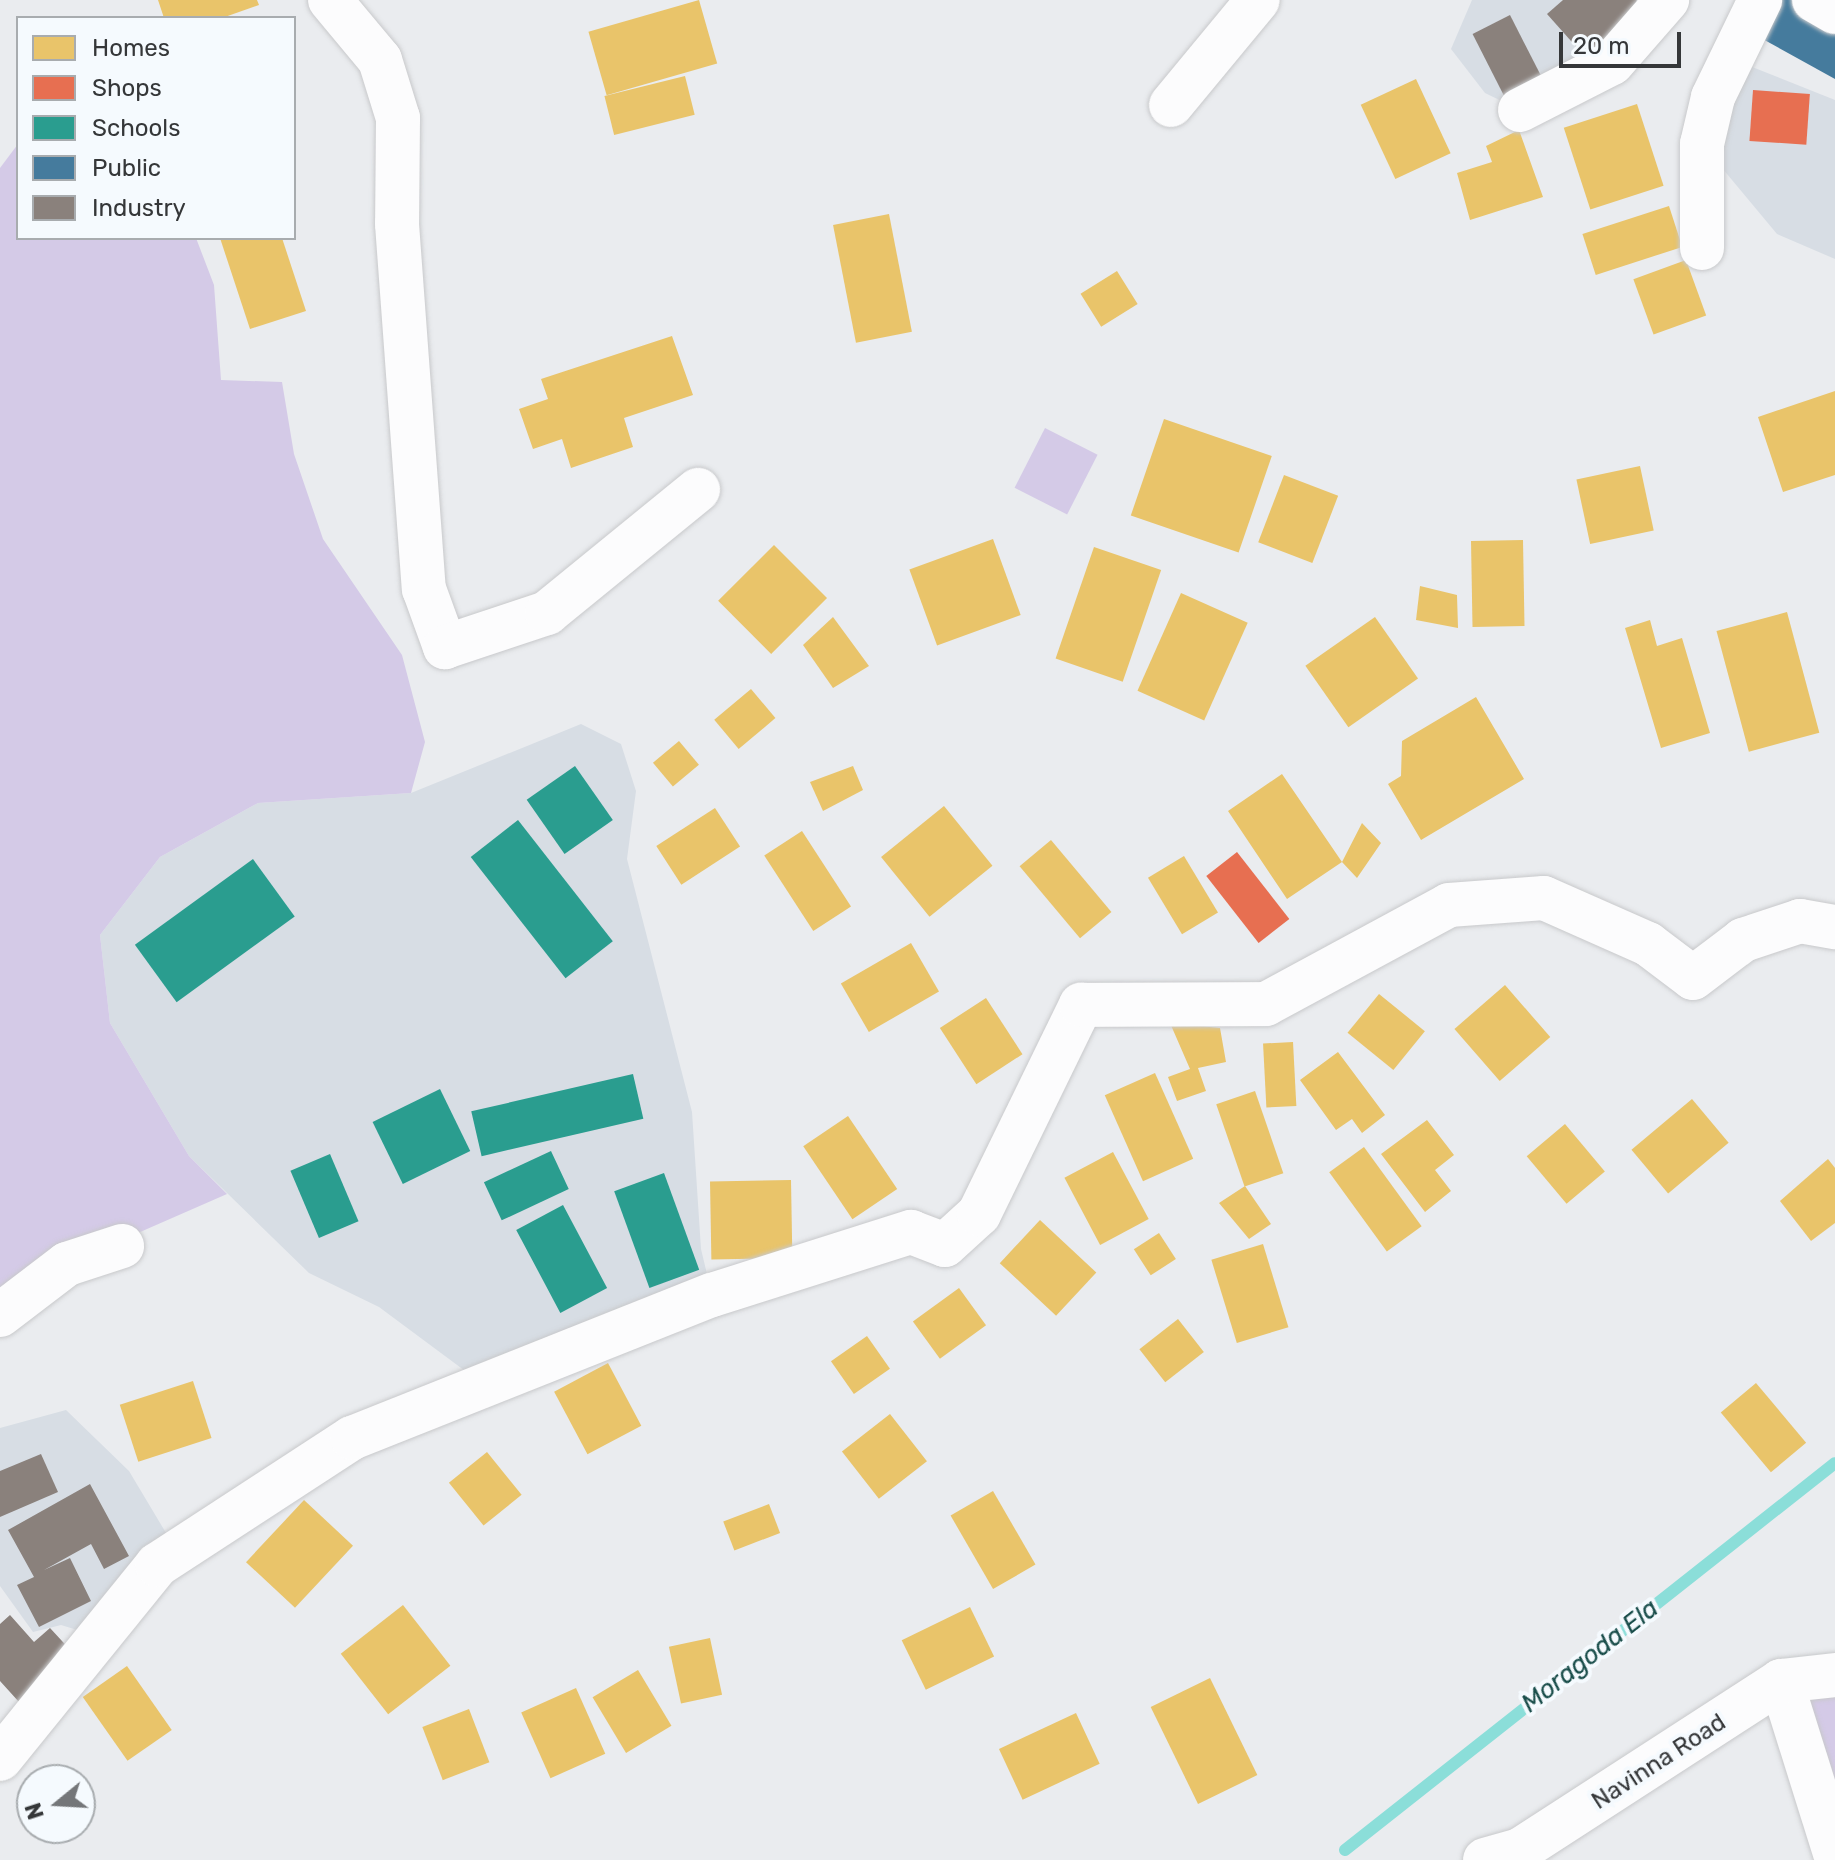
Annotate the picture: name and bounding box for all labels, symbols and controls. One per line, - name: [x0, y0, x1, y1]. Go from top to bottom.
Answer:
- legend: [16, 16, 296, 240]
- scale bar: [1563, 16, 1685, 66]
- text: 20 m: [1573, 32, 1630, 60]
- text: Homes: [92, 34, 170, 62]
- text: Shops: [92, 74, 162, 102]
- text: Schools: [92, 114, 180, 142]
- text: Public: [92, 154, 161, 182]
- text: Industry: [92, 194, 186, 222]
- water label: Moragoda Ela: [1515, 1593, 1665, 1719]
- street label: Navinna Road: [1587, 1708, 1731, 1816]
- north arrow: [16, 1764, 96, 1844]
- text: N: [19, 1799, 50, 1823]

